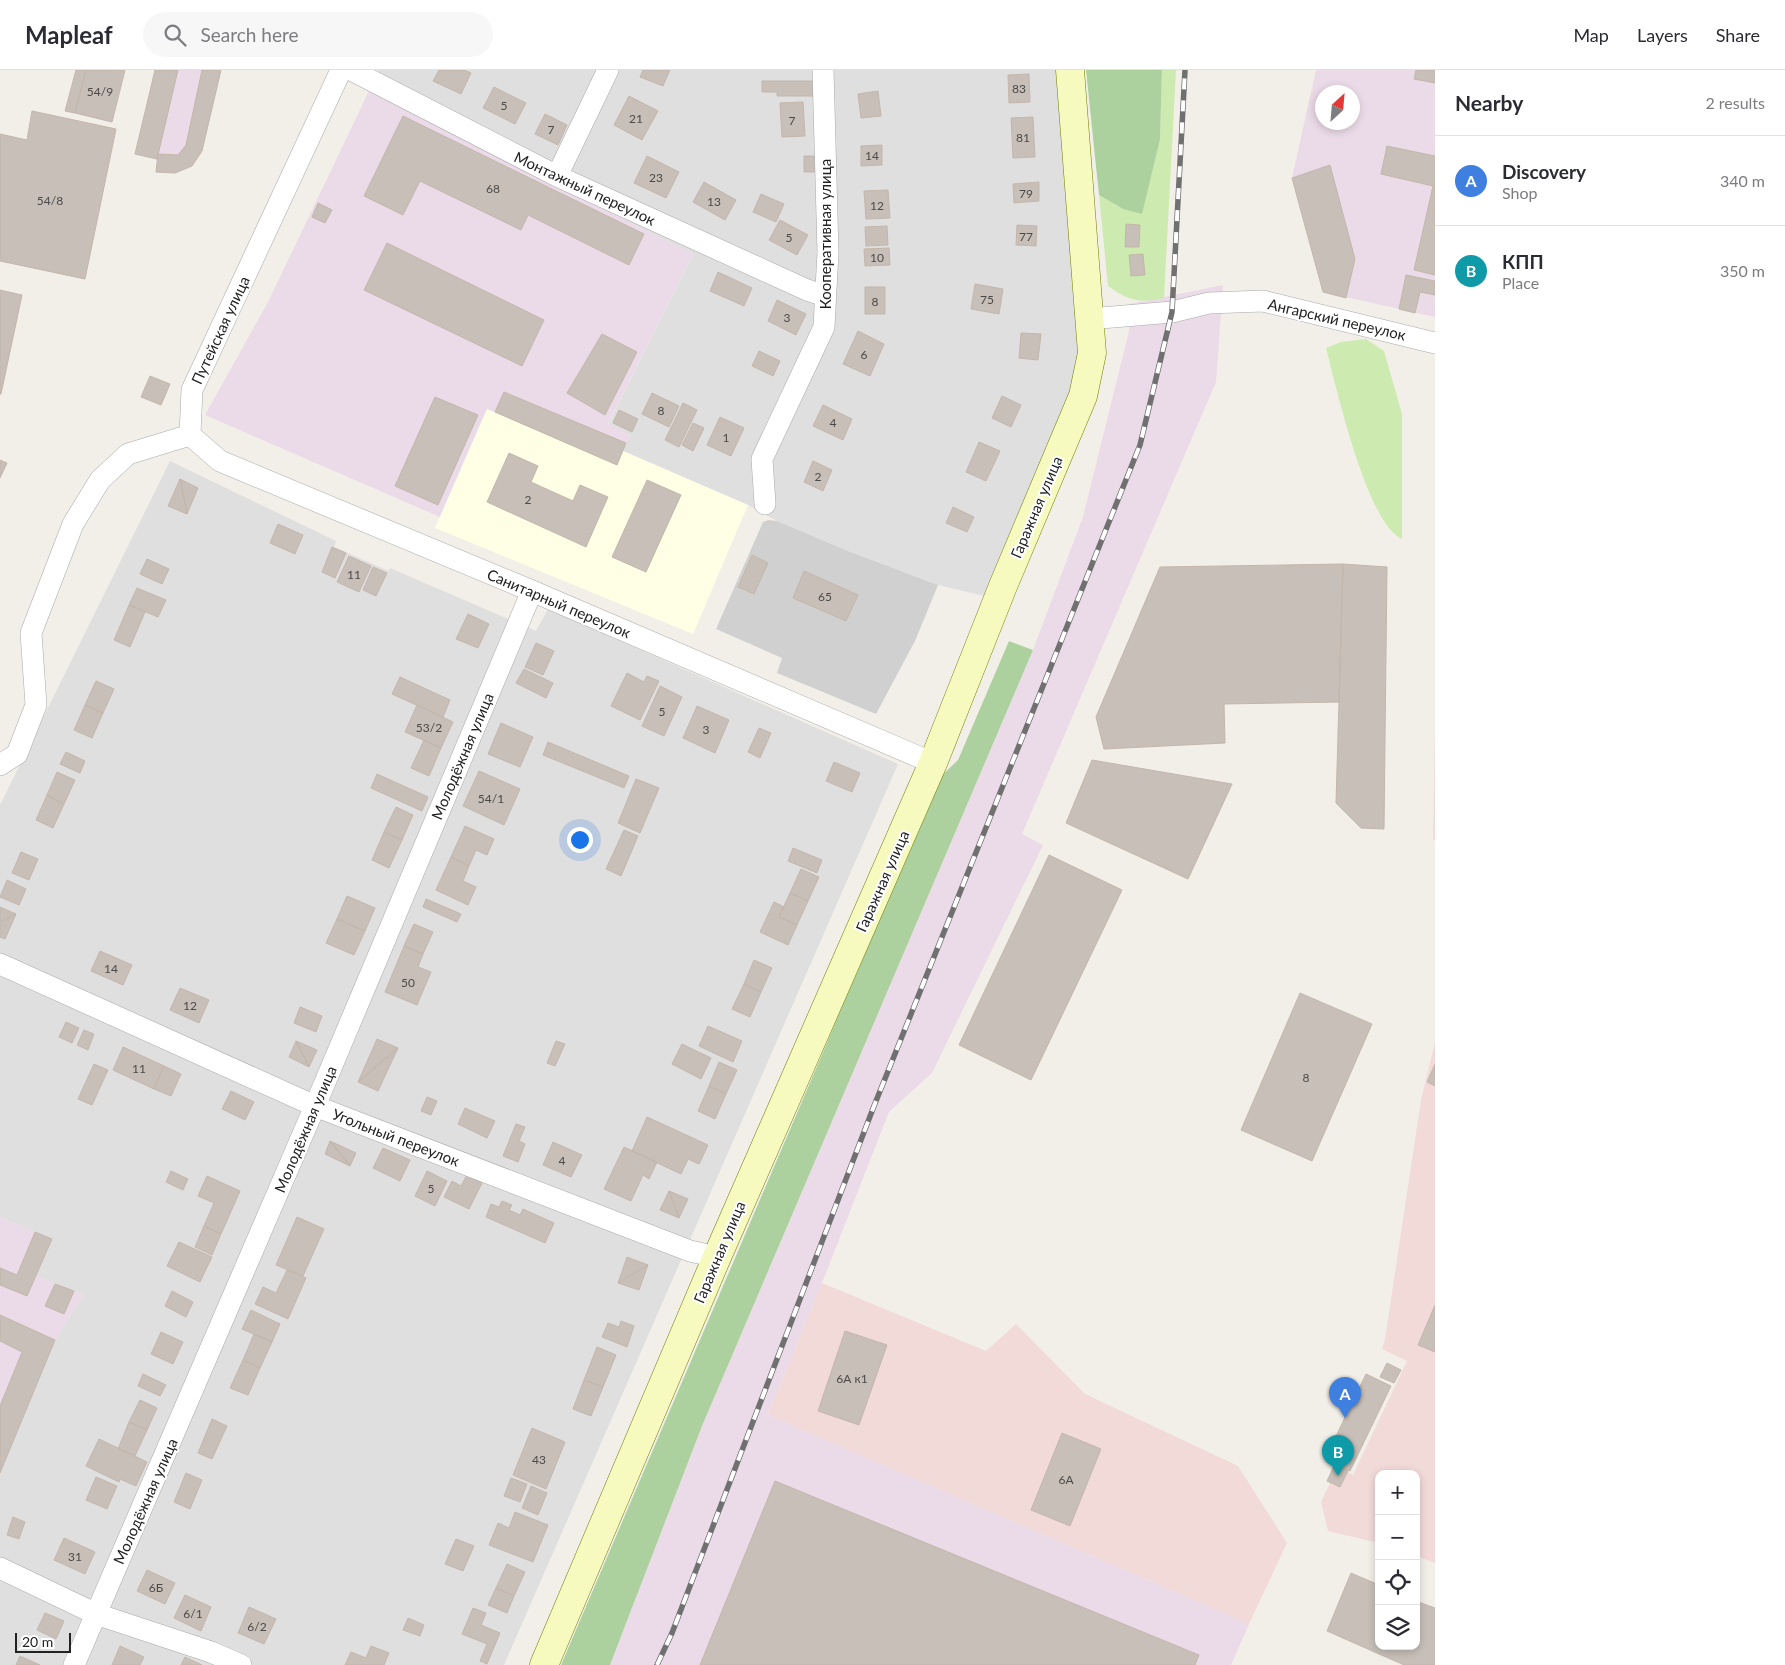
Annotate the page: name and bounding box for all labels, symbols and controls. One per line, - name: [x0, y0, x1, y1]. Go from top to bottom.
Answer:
- search box: [143, 12, 493, 57]
- text: Mapleaf: [25, 20, 113, 49]
- icon: search: [161, 21, 189, 49]
- text: Search here: [201, 23, 299, 46]
- text: Map: [1573, 24, 1609, 46]
- text: Layers: [1637, 24, 1688, 46]
- text: Share: [1716, 24, 1760, 46]
- house number: 83: [1012, 81, 1026, 96]
- house number: 54/9: [87, 84, 113, 99]
- north arrow: [1315, 85, 1360, 130]
- text: Nearby: [1455, 90, 1523, 115]
- text: 2 results: [1705, 93, 1765, 112]
- house number: 5: [501, 98, 508, 113]
- house number: 21: [629, 111, 643, 126]
- house number: 7: [789, 113, 796, 128]
- house number: 7: [548, 122, 555, 137]
- house number: 81: [1016, 130, 1030, 145]
- street label: Монтажный переулок: [512, 147, 659, 229]
- house number: 14: [865, 148, 879, 163]
- street label: Кооперативная улица: [816, 159, 834, 309]
- text: Discovery: [1502, 160, 1586, 183]
- house number: 23: [649, 170, 663, 185]
- text: A: [1465, 171, 1477, 190]
- text: 340 m: [1720, 171, 1765, 190]
- house number: 68: [486, 181, 500, 196]
- text: Shop: [1502, 183, 1538, 202]
- house number: 79: [1019, 186, 1033, 201]
- house number: 54/8: [37, 193, 63, 208]
- house number: 13: [707, 194, 721, 209]
- house number: 12: [870, 198, 884, 213]
- house number: 77: [1019, 229, 1033, 244]
- house number: 5: [786, 230, 793, 245]
- house number: 10: [870, 250, 884, 265]
- text: КПП: [1502, 250, 1544, 273]
- text: B: [1466, 261, 1476, 280]
- text: 350 m: [1720, 261, 1765, 280]
- street label: Путейская улица: [187, 273, 253, 387]
- text: Place: [1502, 273, 1539, 292]
- house number: 75: [980, 292, 994, 307]
- house number: 8: [872, 294, 879, 309]
- street label: Ангарский переулок: [1266, 294, 1408, 344]
- house number: 3: [784, 310, 791, 325]
- house number: 6: [861, 347, 868, 362]
- house number: 8: [658, 403, 665, 418]
- house number: 4: [830, 415, 837, 430]
- house number: 1: [723, 430, 730, 445]
- street label: Гаражная улица: [1006, 453, 1066, 561]
- house number: 2: [815, 469, 822, 484]
- house number: 2: [525, 492, 532, 507]
- street label: Санитарный переулок: [484, 565, 634, 642]
- house number: 11: [347, 567, 361, 582]
- house number: 65: [818, 589, 832, 604]
- street label: Молодёжная улица: [427, 690, 497, 822]
- house number: 5: [659, 704, 666, 719]
- house number: 53/2: [416, 720, 442, 735]
- house number: 3: [703, 722, 710, 737]
- house number: 54/1: [478, 791, 504, 806]
- your location: [567, 827, 593, 853]
- street label: Гаражная улица: [852, 828, 912, 934]
- house number: 14: [104, 961, 118, 976]
- house number: 50: [401, 975, 415, 990]
- house number: 12: [183, 998, 197, 1013]
- house number: 11: [132, 1061, 146, 1076]
- street label: Молодёжная улица: [270, 1063, 340, 1195]
- house number: 8: [1303, 1070, 1310, 1085]
- street label: Угольный переулок: [330, 1104, 462, 1170]
- house number: 4: [559, 1153, 566, 1168]
- house number: 5: [428, 1181, 435, 1196]
- street label: Гаражная улица: [689, 1198, 749, 1306]
- house number: 6А к1: [836, 1371, 868, 1386]
- pin: A: [1329, 1377, 1361, 1418]
- street label: Молодёжная улица: [109, 1435, 181, 1567]
- pin: B: [1322, 1435, 1354, 1476]
- house number: 43: [532, 1452, 546, 1467]
- map controls: [1375, 1470, 1420, 1650]
- button: +: [1375, 1470, 1420, 1515]
- house number: 6А: [1058, 1472, 1074, 1487]
- button: −: [1375, 1515, 1420, 1560]
- house number: 31: [68, 1549, 82, 1564]
- button: locate: [1375, 1560, 1420, 1605]
- house number: 6Б: [149, 1580, 163, 1595]
- button: layers: [1375, 1605, 1420, 1650]
- house number: 6/1: [183, 1606, 203, 1621]
- house number: 6/2: [247, 1619, 267, 1634]
- scale bar: [15, 1630, 71, 1653]
- text: 20 m: [22, 1633, 53, 1650]

